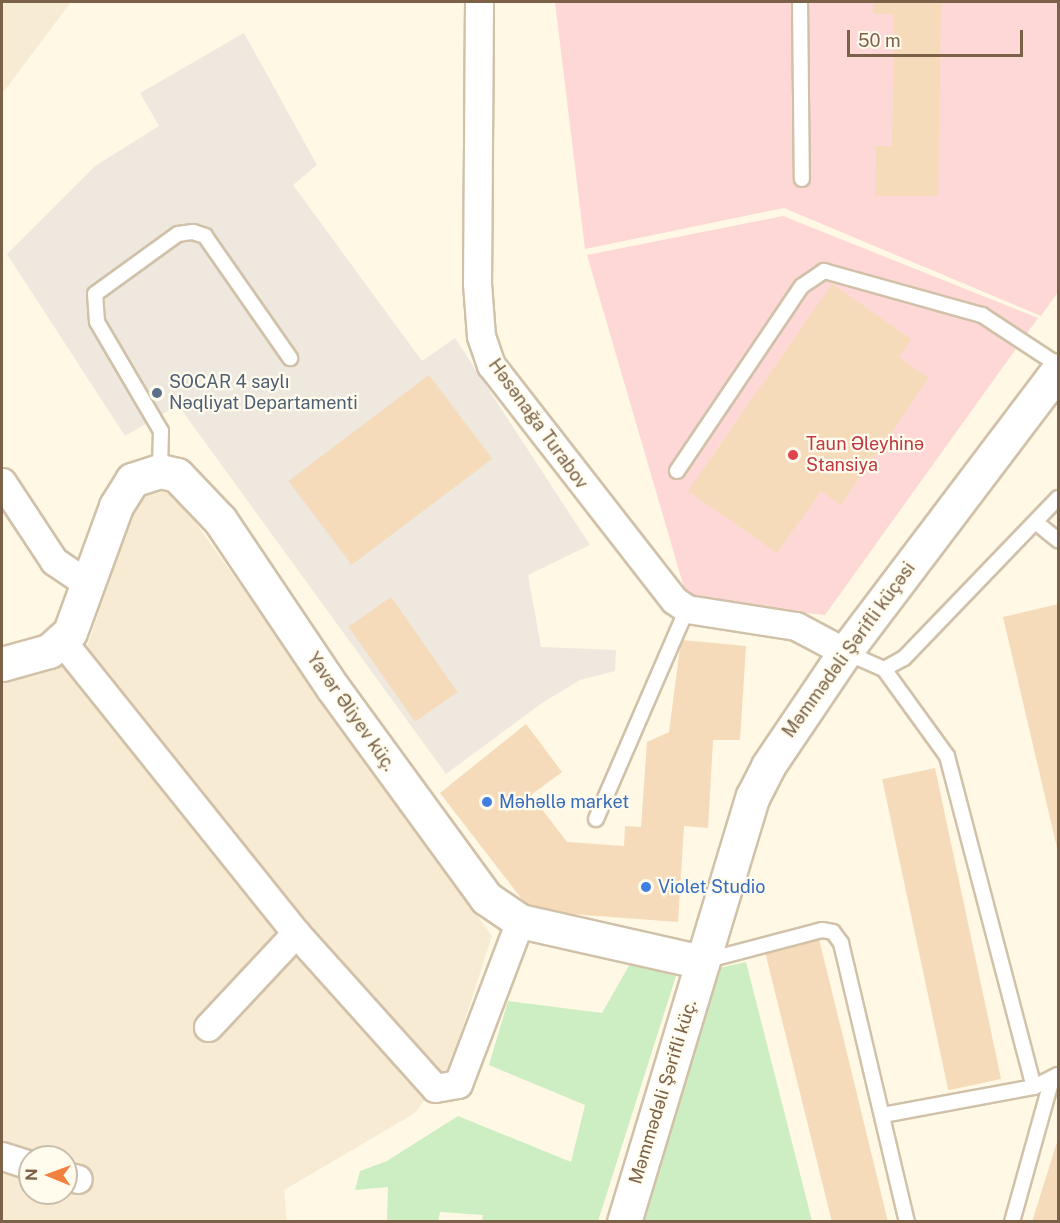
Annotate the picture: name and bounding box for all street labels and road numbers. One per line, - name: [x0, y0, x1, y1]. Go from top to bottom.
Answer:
- street label: Həsənağa Turabov: [484, 355, 592, 493]
- street label: Məmmədəli Şərifli küçəsi: [778, 558, 920, 742]
- street label: Yavər Əliyev küç.: [302, 649, 400, 775]
- street label: Məmmədəli Şərifli küç.: [625, 997, 701, 1187]

